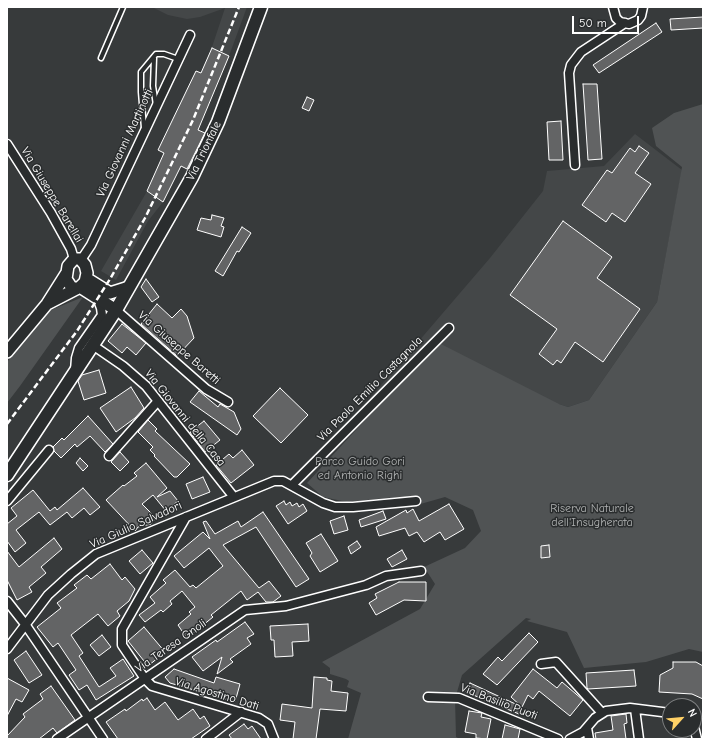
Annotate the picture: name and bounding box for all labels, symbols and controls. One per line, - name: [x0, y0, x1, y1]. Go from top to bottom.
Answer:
- scale bar: [574, 8, 641, 34]
- text: 50 m: [579, 16, 607, 30]
- street label: Via Giovanni Martinotti: [94, 87, 156, 199]
- street label: Via Trionfale: [183, 119, 225, 183]
- street label: Via Giuseppe Barellai: [18, 145, 86, 245]
- street label: Via Giuseppe Baretti: [135, 308, 223, 388]
- street label: Via Paolo Emilio Castagnola: [314, 333, 426, 445]
- street label: Via Giovanni della Casa: [142, 367, 228, 469]
- park label: Parco Guido Gori ed Antonio Righi: [315, 455, 405, 483]
- street label: Via Giulio Salvadori: [88, 498, 184, 552]
- park label: Riserva Naturale dell'Insugherata: [550, 502, 634, 530]
- street label: Via Teresa Gnoli: [133, 616, 209, 676]
- street label: Via Agostino Dati: [173, 674, 261, 714]
- street label: Via Basilio Puoti: [458, 681, 540, 723]
- north arrow: [662, 698, 702, 738]
- text: N: [685, 707, 700, 719]

